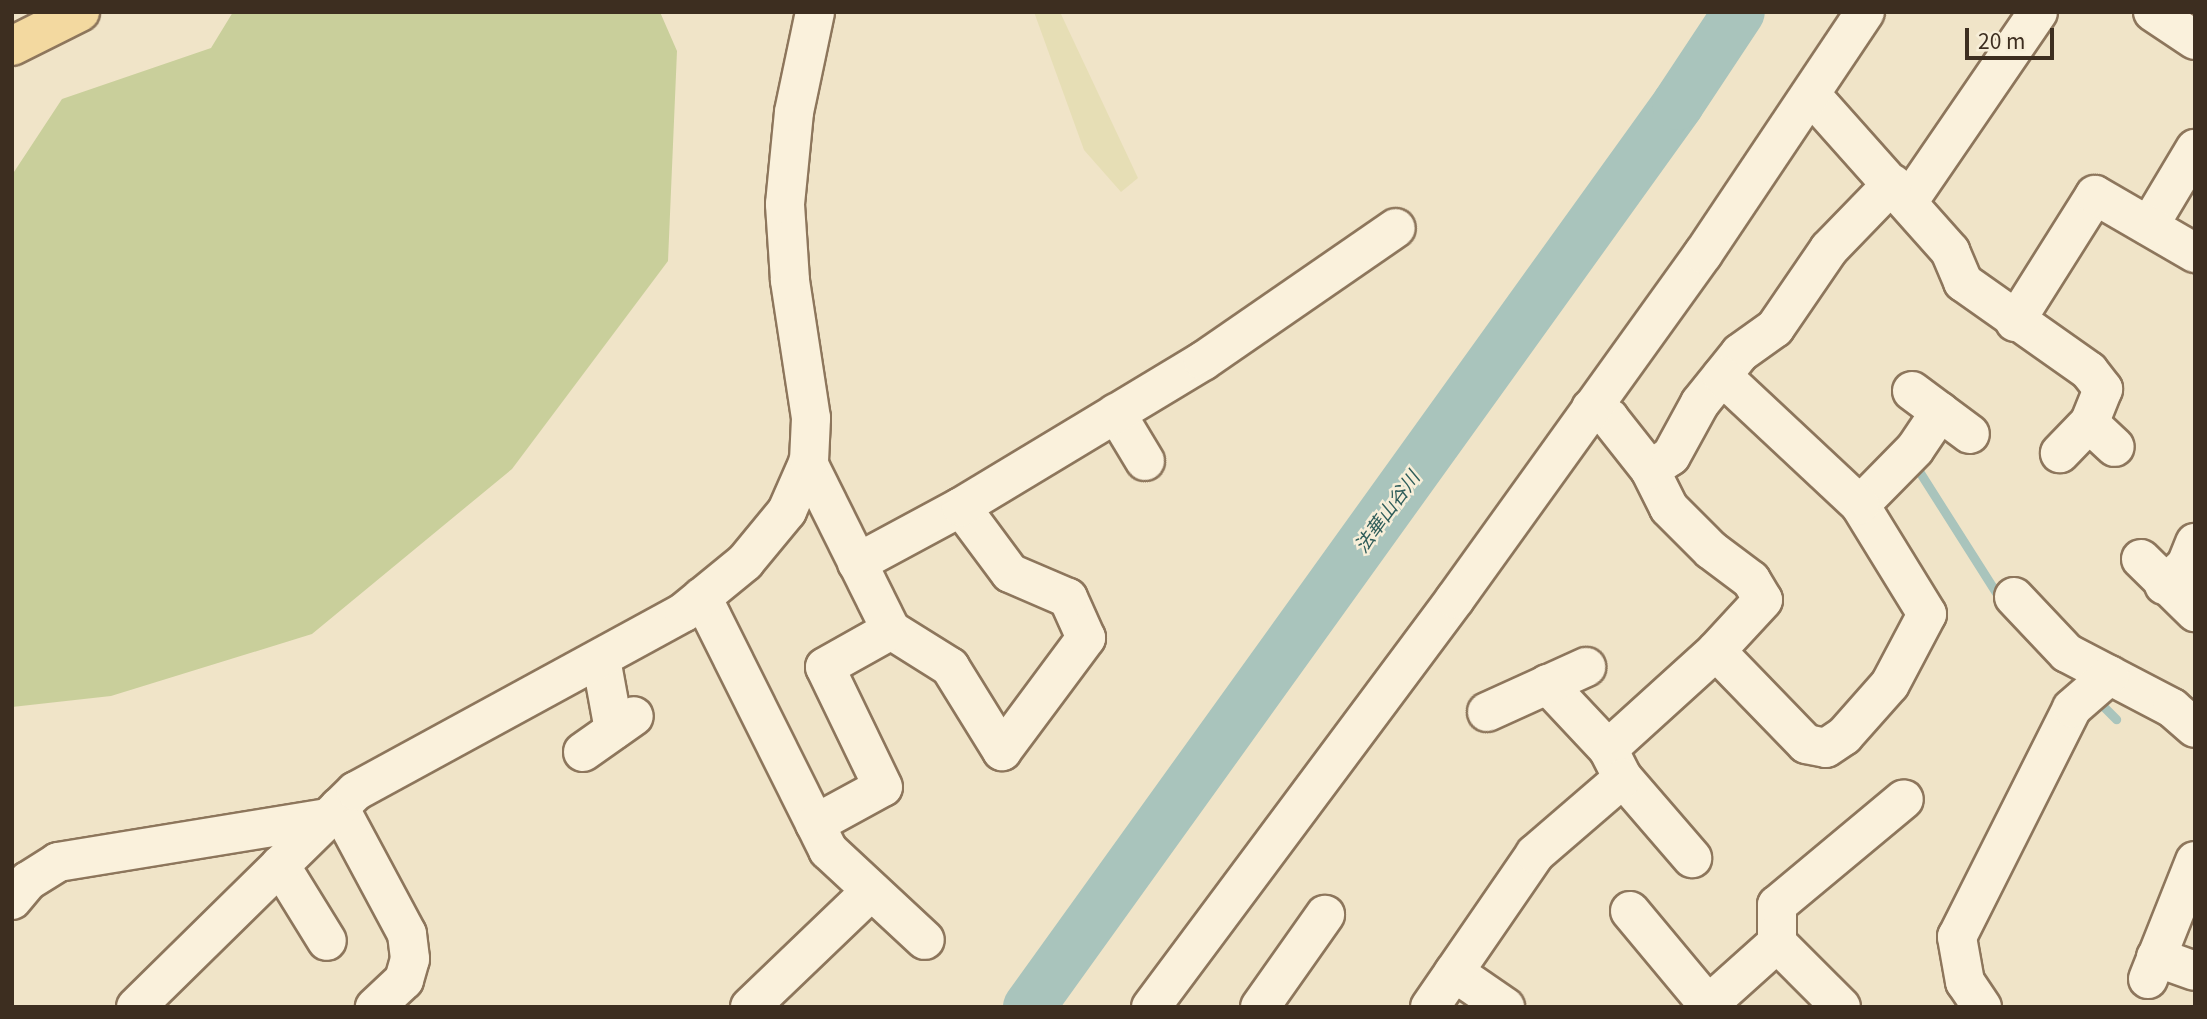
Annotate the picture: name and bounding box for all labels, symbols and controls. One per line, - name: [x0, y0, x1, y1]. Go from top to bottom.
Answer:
- scale bar: [1969, 14, 2058, 58]
- text: 20 m: [1978, 25, 2025, 55]
- water label: 法華山谷川: [1349, 466, 1423, 556]

